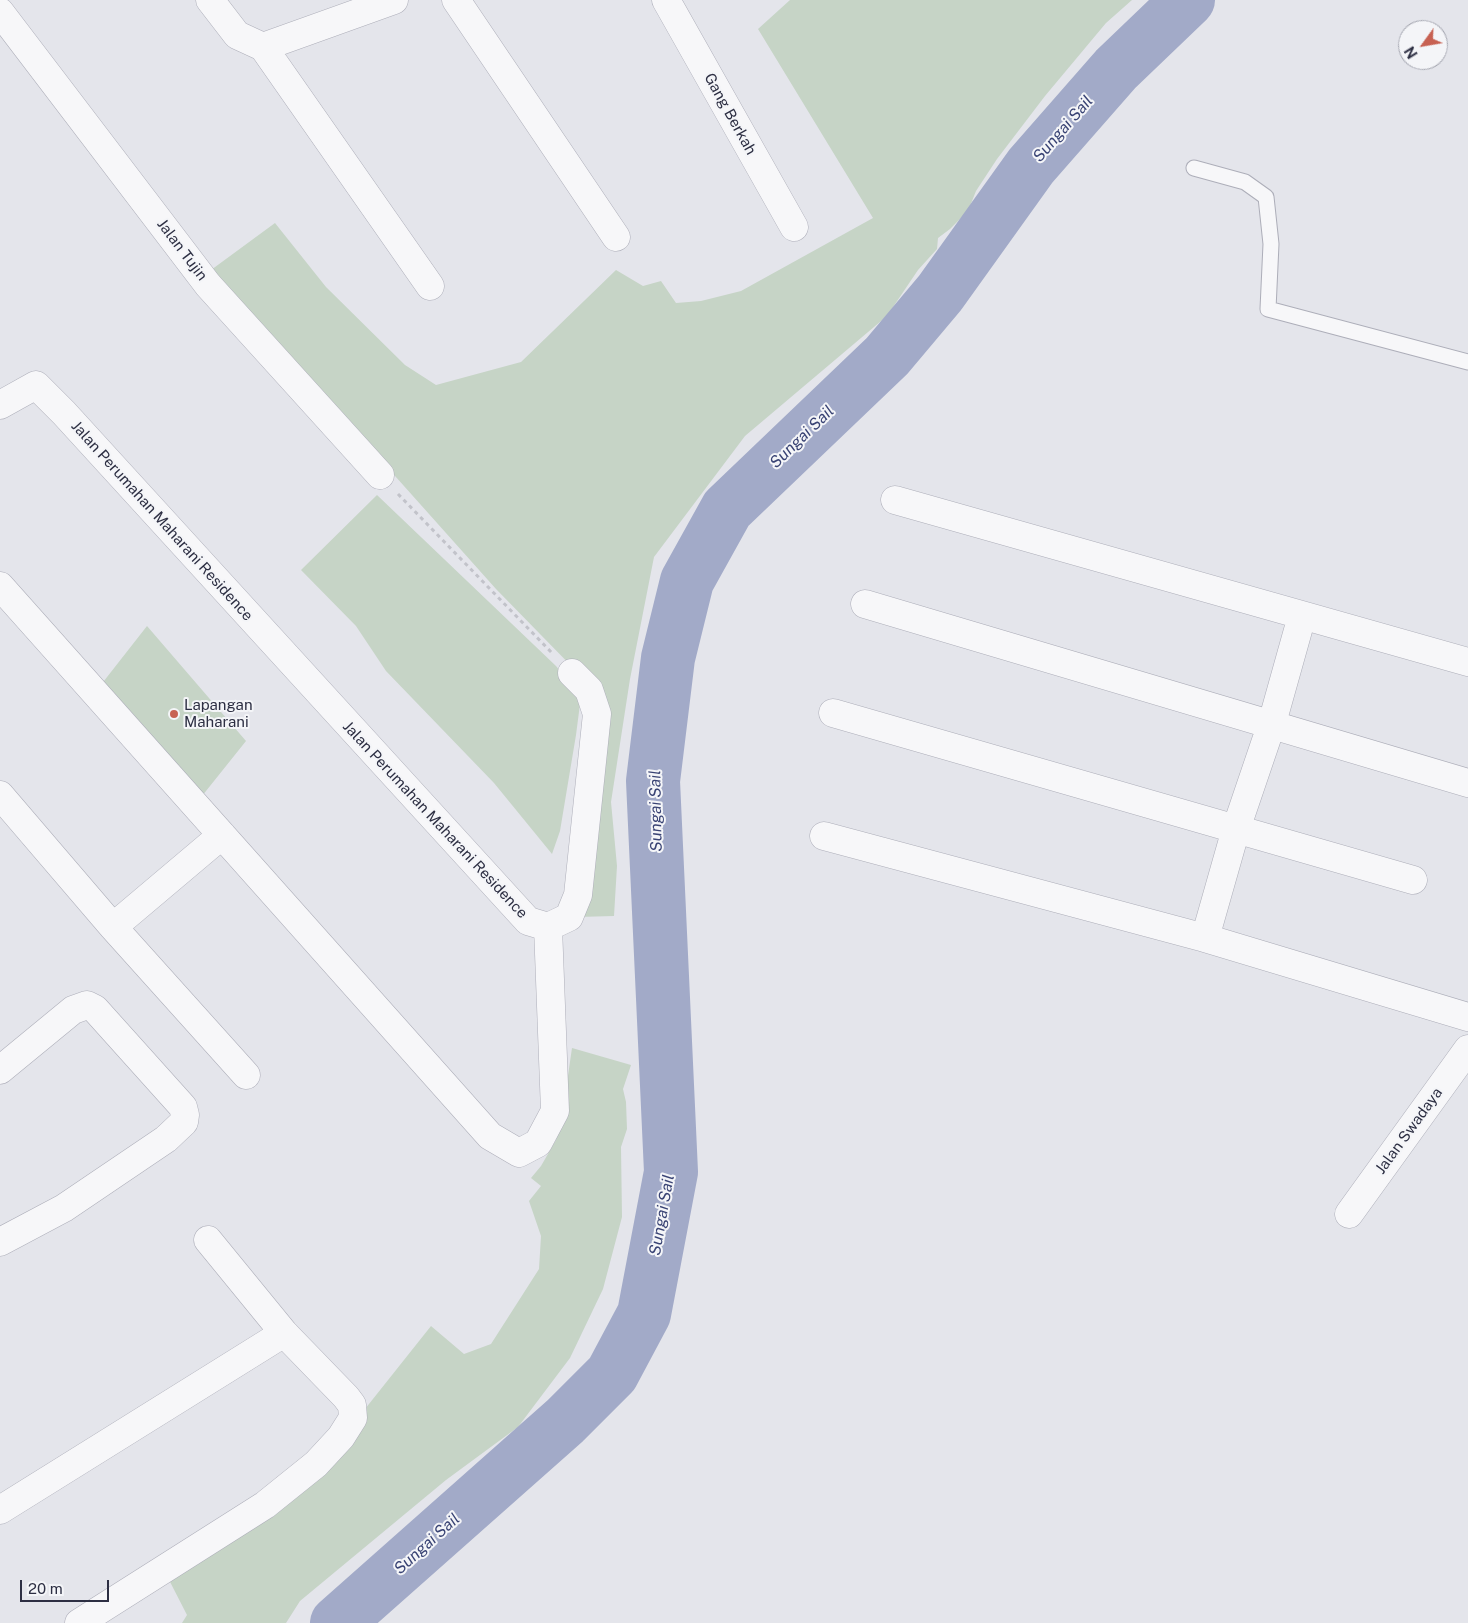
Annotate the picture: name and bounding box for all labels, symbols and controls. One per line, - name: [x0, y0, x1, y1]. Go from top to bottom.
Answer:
- north arrow: [1398, 20, 1448, 70]
- text: N: [1401, 44, 1421, 61]
- street label: Gang Berkah: [700, 70, 760, 158]
- water label: Sungai Sail: [1029, 92, 1097, 166]
- street label: Jalan Tujin: [153, 216, 211, 284]
- water label: Sungai Sail: [766, 402, 838, 472]
- street label: Jalan Perumahan Maharani Residence: [67, 417, 257, 625]
- place label: Lapangan Maharani: [184, 696, 253, 731]
- marker: Lapangan Maharani: [168, 708, 180, 720]
- street label: Jalan Perumahan Maharani Residence: [339, 718, 531, 922]
- water label: Sungai Sail: [646, 770, 666, 852]
- street label: Jalan Swadaya: [1372, 1084, 1446, 1178]
- water label: Sungai Sail: [645, 1173, 679, 1257]
- water label: Sungai Sail: [390, 1509, 464, 1579]
- scale bar: [22, 1570, 111, 1602]
- text: 20 m: [28, 1580, 63, 1597]

